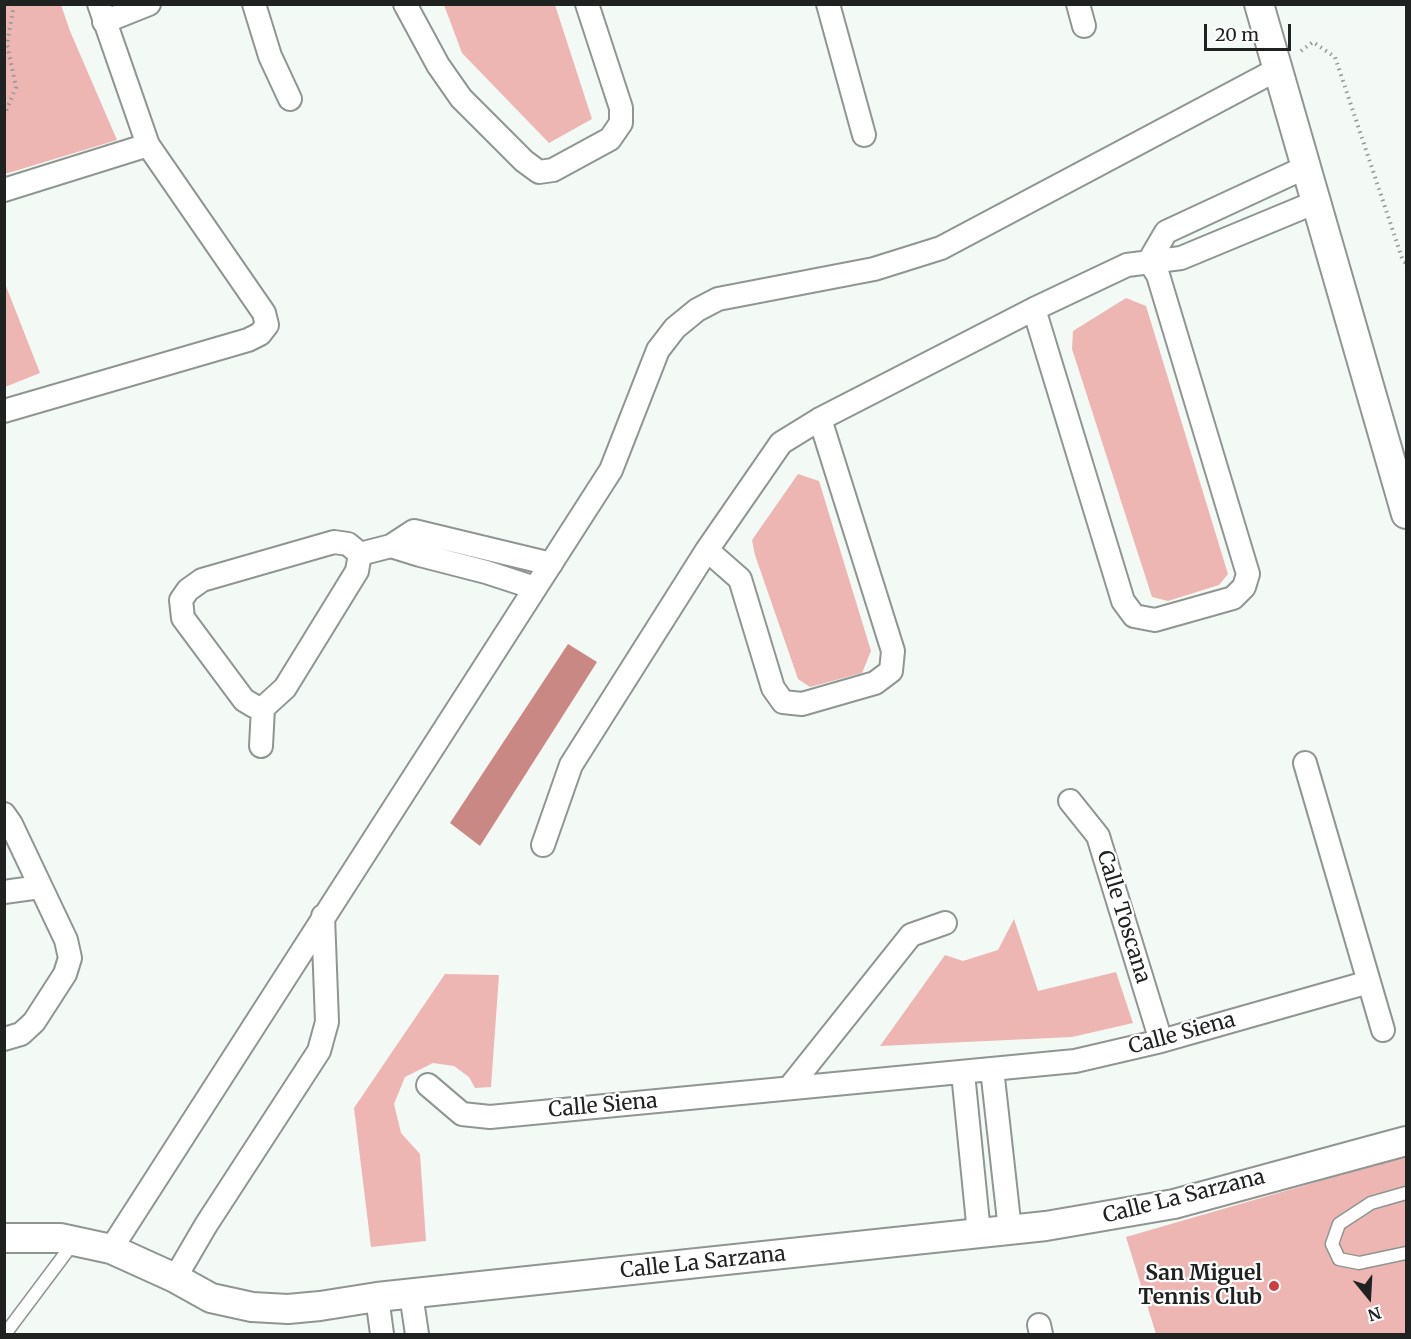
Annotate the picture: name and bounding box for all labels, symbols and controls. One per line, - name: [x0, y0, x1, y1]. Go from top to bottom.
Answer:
- scale bar: [1207, 12, 1294, 50]
- text: 20 m: [1215, 23, 1259, 46]
- street label: Calle Toscana: [1091, 847, 1155, 987]
- street label: Calle Siena: [1126, 1008, 1238, 1060]
- street label: Calle Siena: [547, 1089, 659, 1123]
- street label: Calle La Sarzana: [1100, 1165, 1268, 1229]
- street label: Calle La Sarzana: [619, 1242, 787, 1284]
- place label: San Miguel Tennis Club: [1138, 1261, 1262, 1311]
- north arrow: [1339, 1267, 1399, 1327]
- marker: San Miguel Tennis Club: [1267, 1279, 1281, 1293]
- text: N: [1365, 1303, 1384, 1326]

